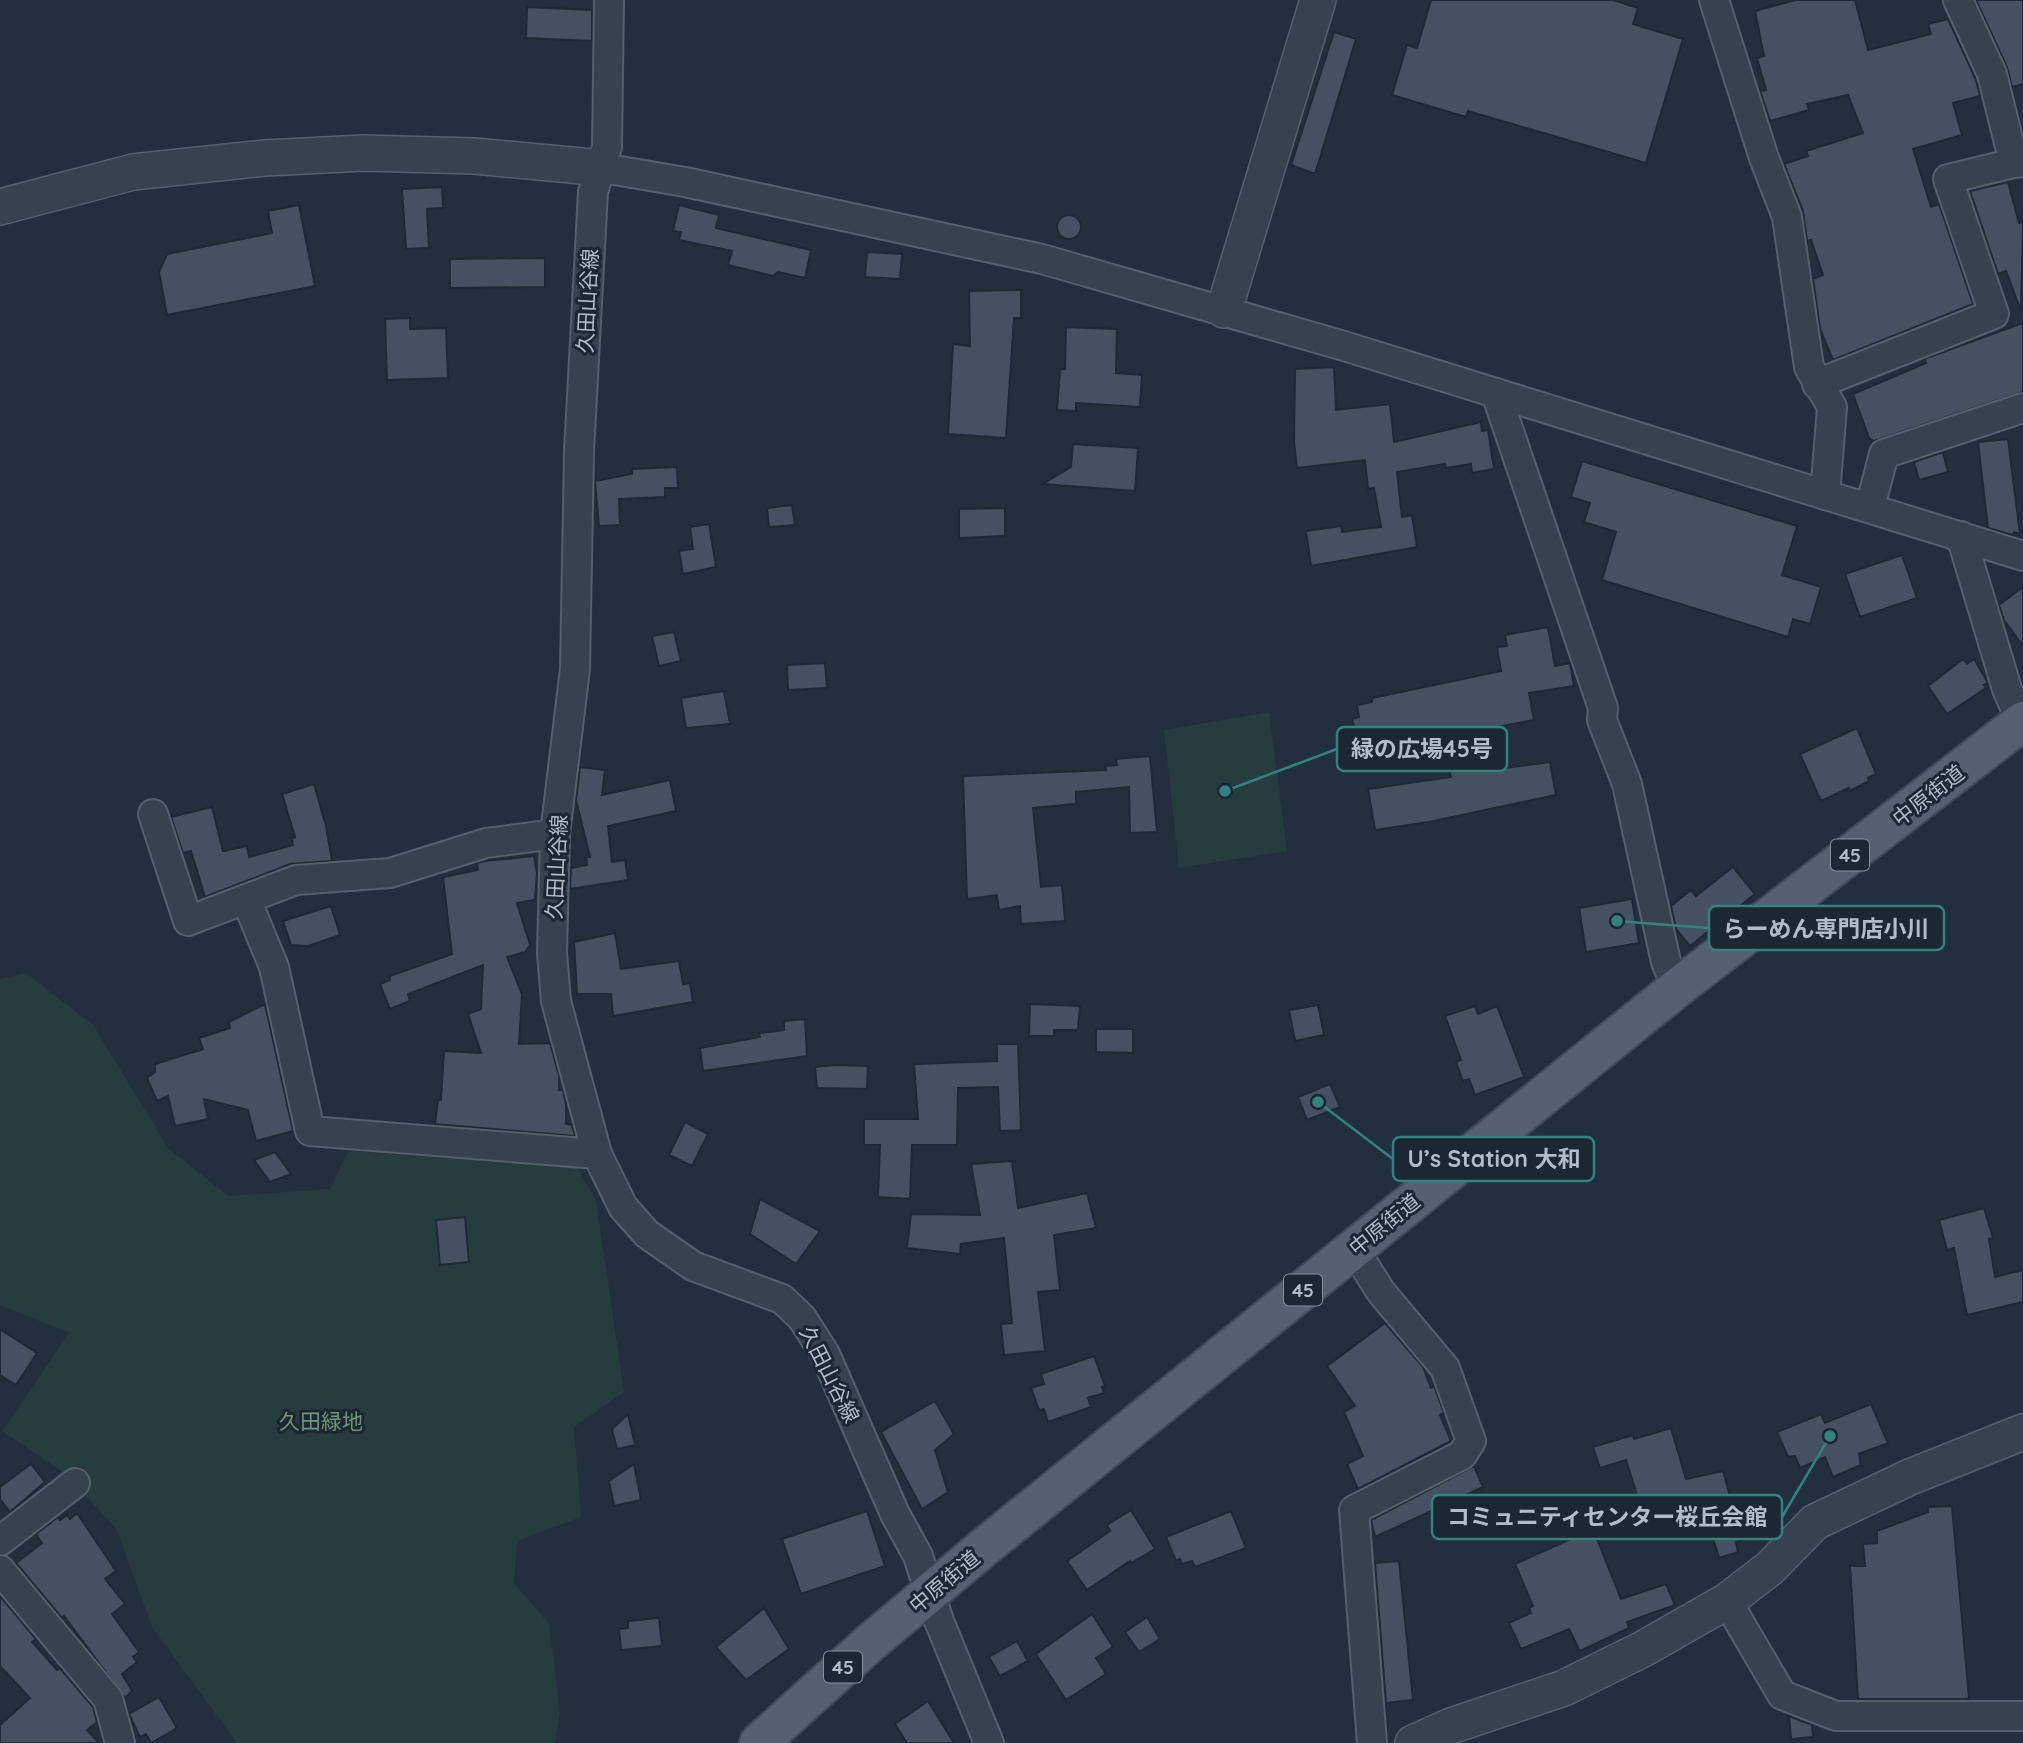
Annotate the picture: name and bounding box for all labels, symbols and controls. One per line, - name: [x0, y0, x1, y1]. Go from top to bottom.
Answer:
- street label: 久田山谷線: [571, 248, 603, 354]
- callout: 緑の広場45号: [1337, 727, 1507, 771]
- text: 緑の広場45号: [1351, 734, 1493, 763]
- street label: 中原街道: [1887, 759, 1969, 831]
- street label: 久田山谷線: [540, 814, 572, 920]
- road number: 45: [1831, 840, 1869, 870]
- callout: らーめん専門店小川: [1709, 906, 1944, 950]
- text: らーめん専門店小川: [1723, 914, 1930, 943]
- callout: U’s Station 大和: [1393, 1137, 1594, 1181]
- text: U’s Station 大和: [1408, 1144, 1580, 1173]
- street label: 中原街道: [1343, 1187, 1425, 1261]
- road number: 45: [1284, 1274, 1322, 1306]
- street label: 久田山谷線: [795, 1321, 865, 1427]
- park label: 久田緑地: [279, 1408, 363, 1434]
- callout: コミュニティセンター桜丘会館: [1432, 1495, 1782, 1539]
- text: コミュニティセンター桜丘会館: [1447, 1502, 1767, 1531]
- street label: 中原街道: [903, 1544, 985, 1618]
- road number: 45: [824, 1652, 862, 1682]

